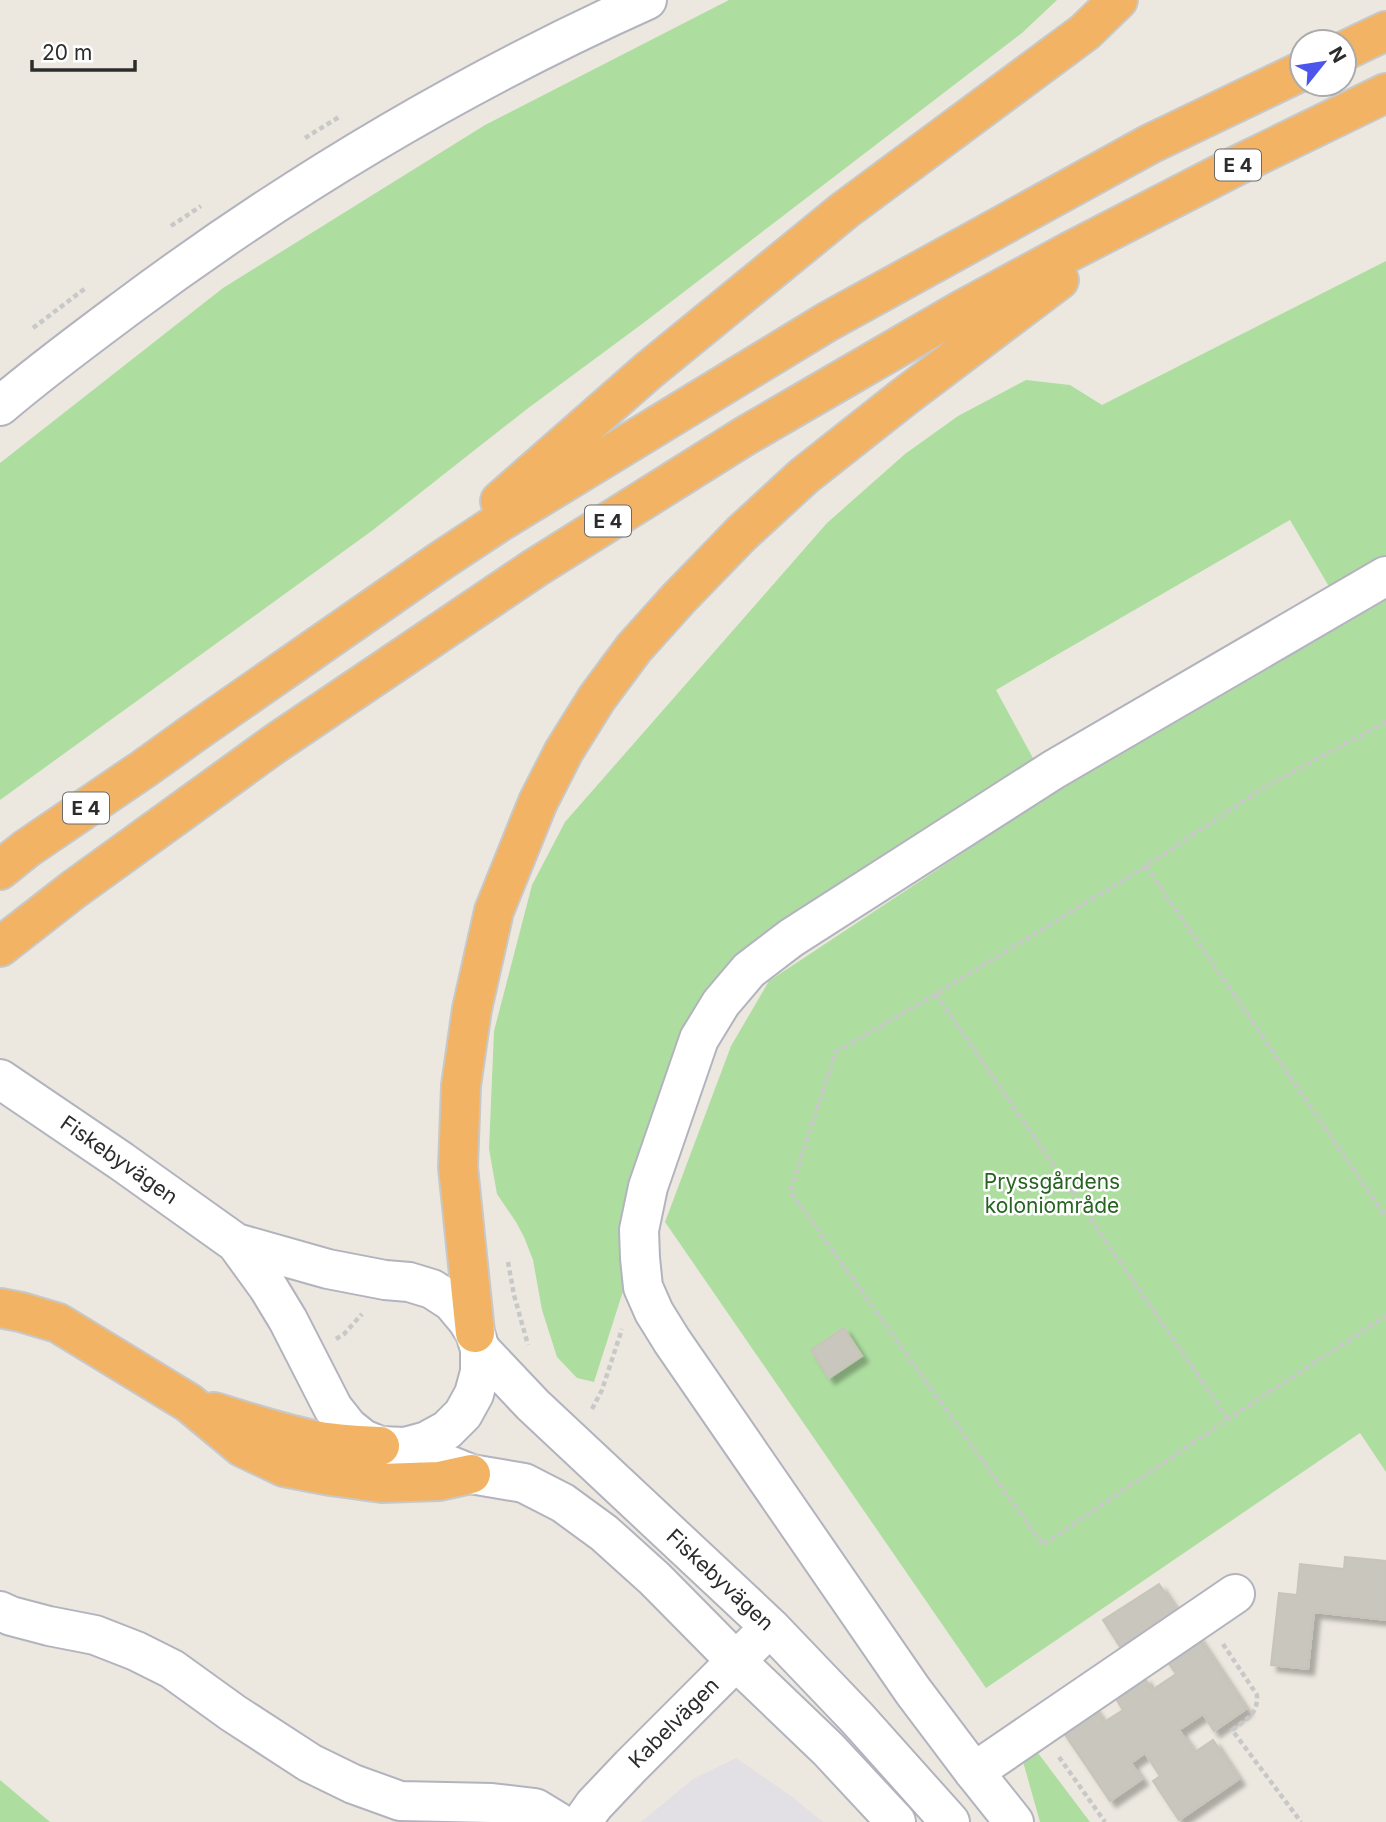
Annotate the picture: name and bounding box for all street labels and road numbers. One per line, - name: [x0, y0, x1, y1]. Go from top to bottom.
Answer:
- road number: E 4: [1215, 150, 1261, 181]
- road number: E 4: [585, 506, 631, 536]
- road number: E 4: [63, 792, 109, 824]
- street label: Fiskebyvägen: [56, 1110, 183, 1209]
- street label: Fiskebyvägen: [662, 1524, 779, 1636]
- street label: Kabelvägen: [623, 1672, 724, 1773]

